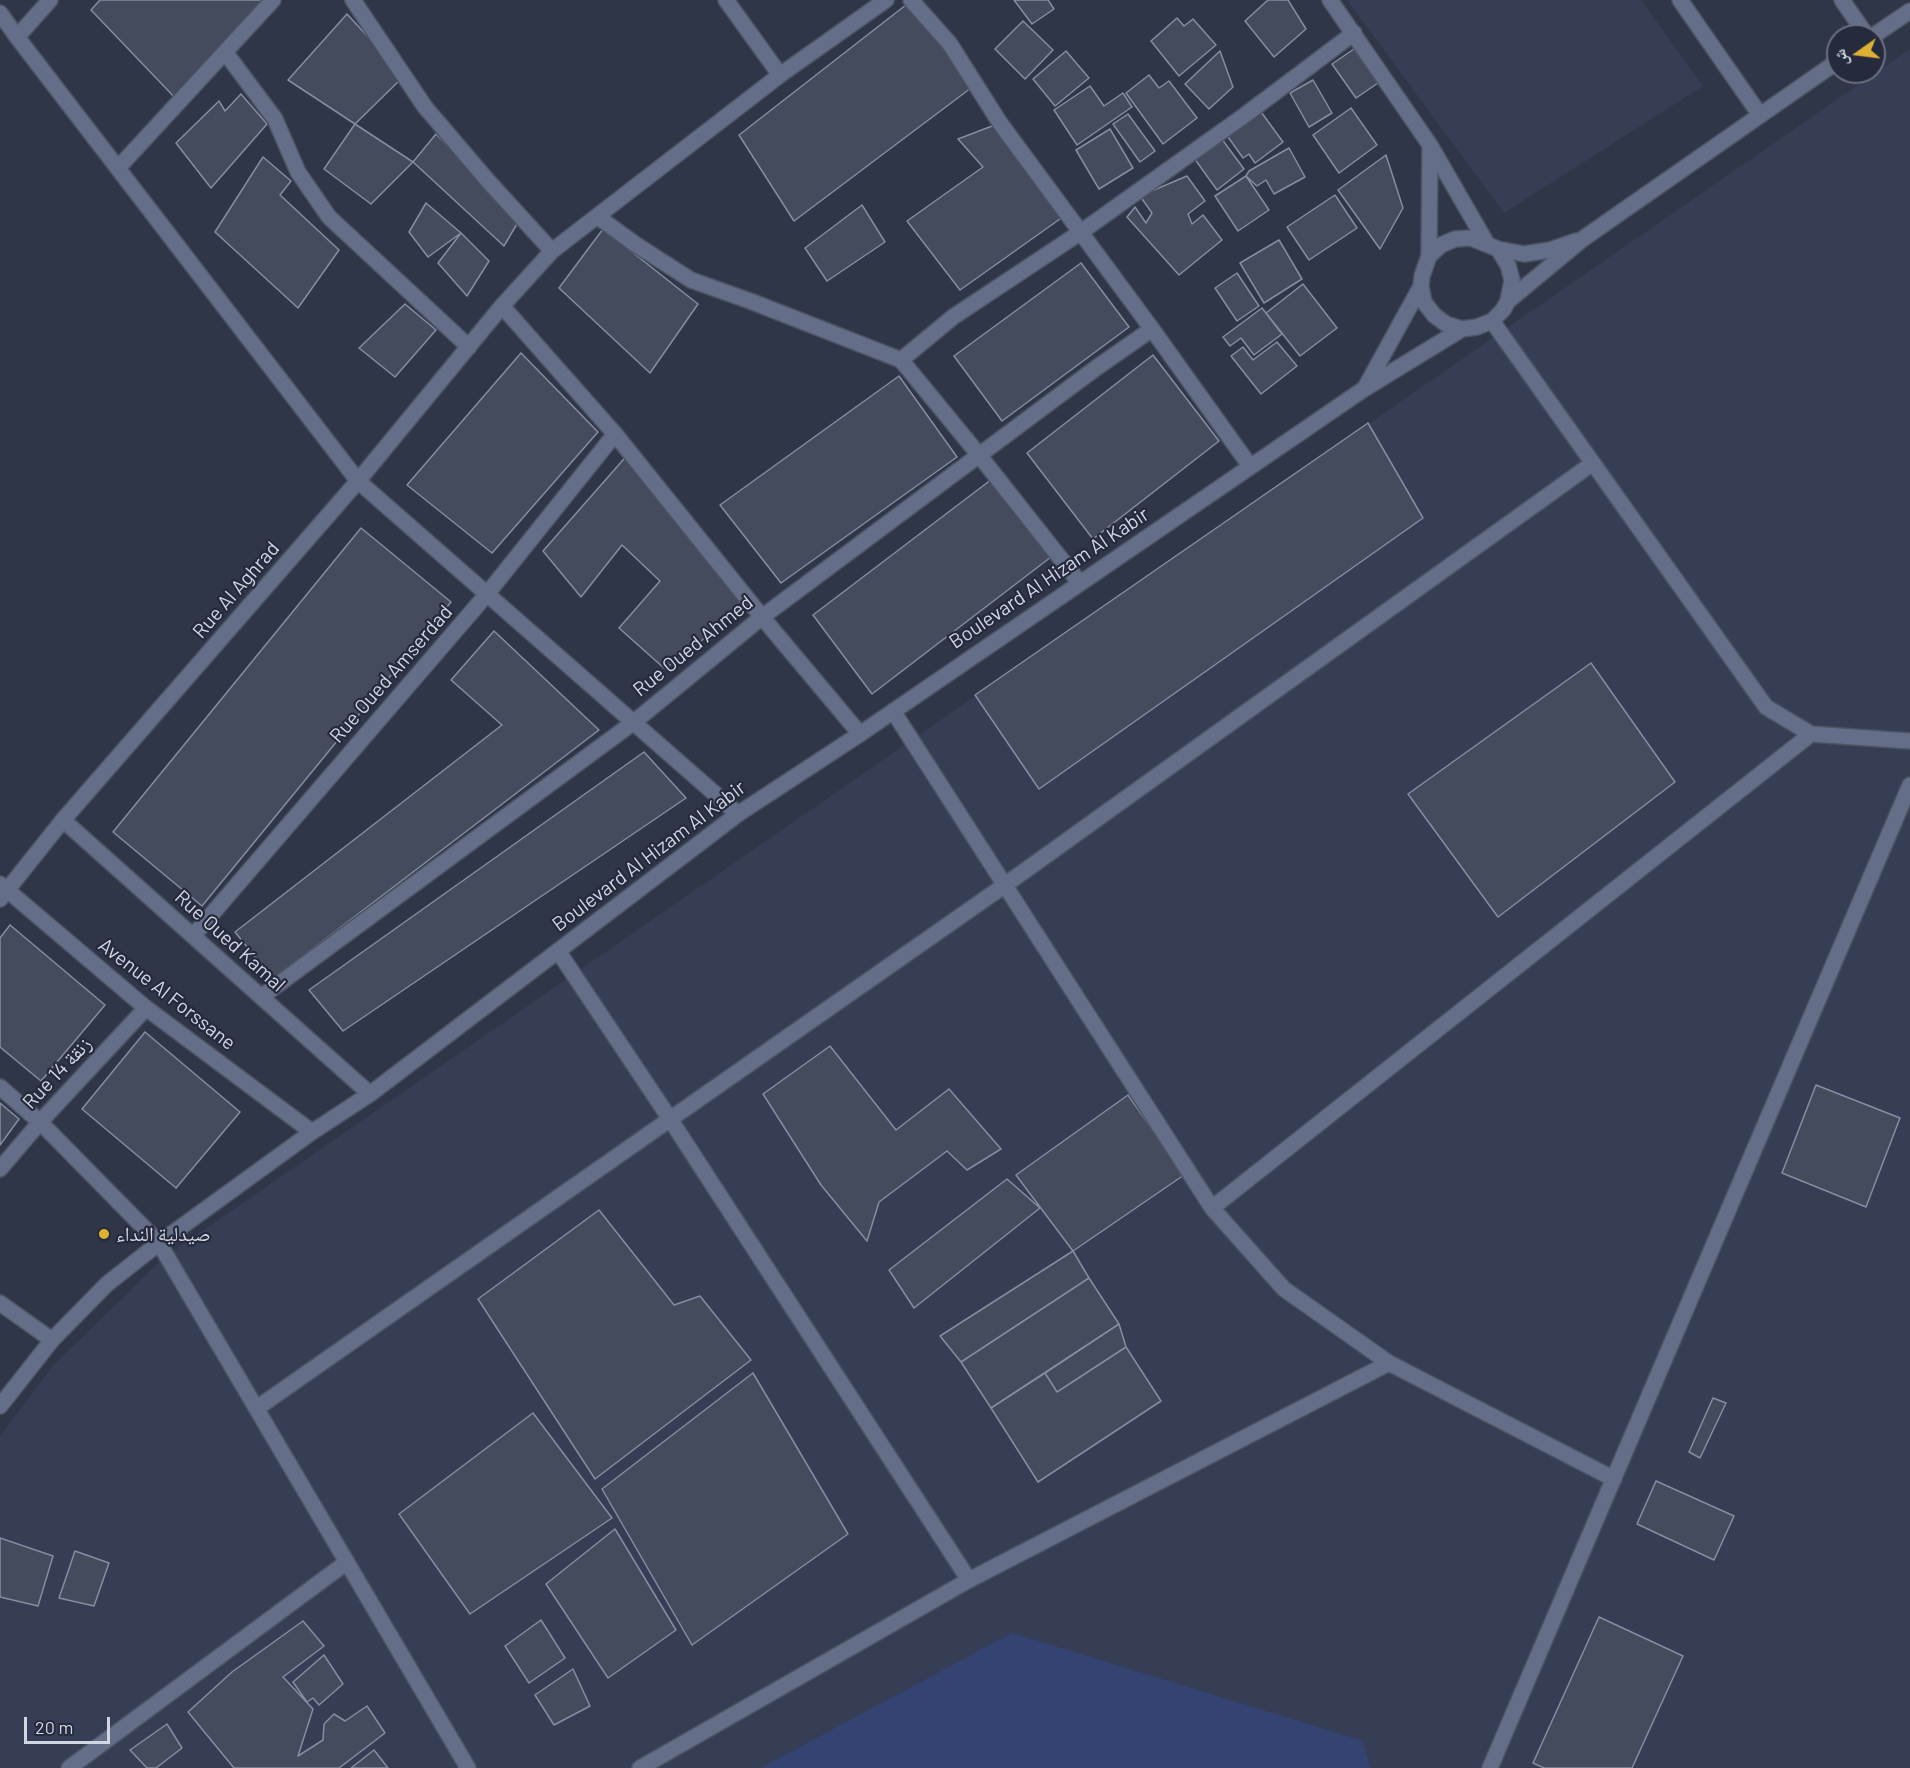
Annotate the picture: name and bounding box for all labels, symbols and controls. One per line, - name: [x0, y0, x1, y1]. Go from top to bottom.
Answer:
- north arrow: [1826, 24, 1886, 84]
- text: ش: [1829, 47, 1851, 69]
- street label: Boulevard Al Hizam Al Kabir: [945, 502, 1153, 654]
- street label: Rue Al Aghrad: [188, 537, 284, 643]
- street label: Rue Oued Ahmed: [628, 590, 758, 702]
- street label: Rue Oued Amserdad: [325, 600, 457, 748]
- street label: Boulevard Al Hizam Al Kabir: [548, 775, 750, 937]
- street label: Rue Oued Kamal: [170, 885, 290, 997]
- street label: Avenue Al Forssane: [94, 933, 240, 1055]
- street label: Rue 14 زنقة: [18, 1032, 96, 1114]
- place label: صيدلية النداء: [116, 1222, 211, 1246]
- marker: صيدلية النداء: [97, 1227, 111, 1241]
- scale bar: [27, 1705, 112, 1743]
- text: 20 m: [35, 1716, 73, 1738]

